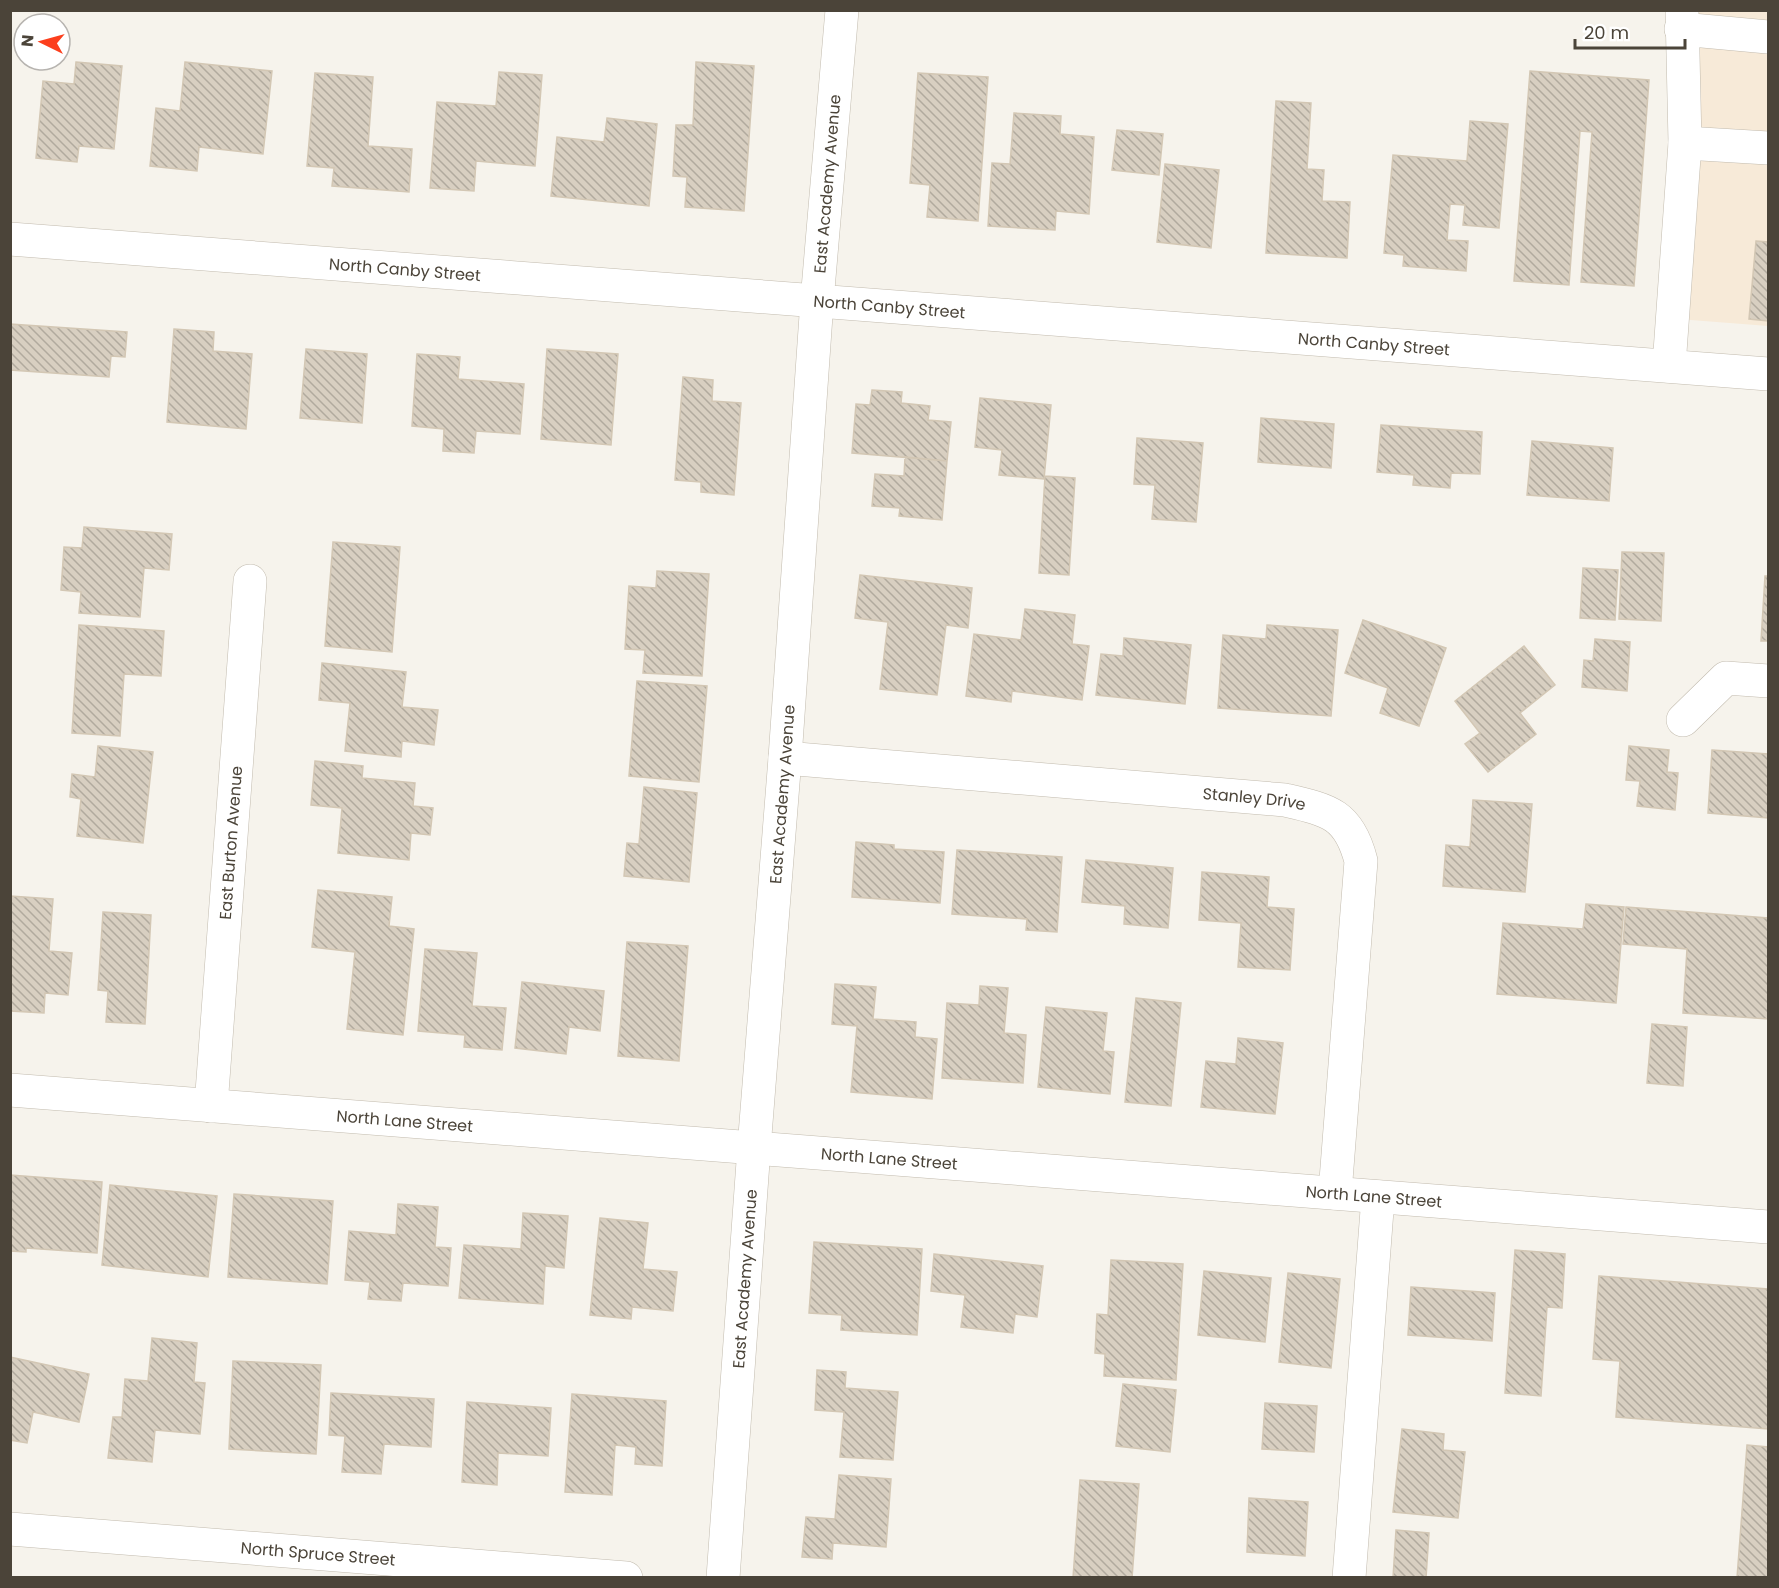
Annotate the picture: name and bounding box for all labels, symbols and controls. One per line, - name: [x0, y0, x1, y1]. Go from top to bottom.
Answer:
- north arrow: [12, 12, 72, 72]
- scale bar: [1575, 12, 1684, 50]
- text: 20 m: [1584, 20, 1629, 45]
- text: N: [16, 34, 40, 48]
- street label: East Academy Avenue: [808, 93, 846, 274]
- street label: North Canby Street: [328, 252, 482, 287]
- street label: North Canby Street: [813, 289, 966, 324]
- street label: North Canby Street: [1297, 326, 1451, 361]
- street label: East Academy Avenue: [764, 704, 800, 885]
- street label: East Burton Avenue: [213, 765, 248, 921]
- street label: Stanley Drive: [1202, 782, 1308, 816]
- street label: North Lane Street: [336, 1104, 474, 1138]
- street label: North Lane Street: [820, 1142, 959, 1175]
- street label: North Lane Street: [1305, 1180, 1443, 1213]
- street label: East Academy Avenue: [727, 1188, 763, 1369]
- street label: North Spruce Street: [240, 1536, 396, 1571]

